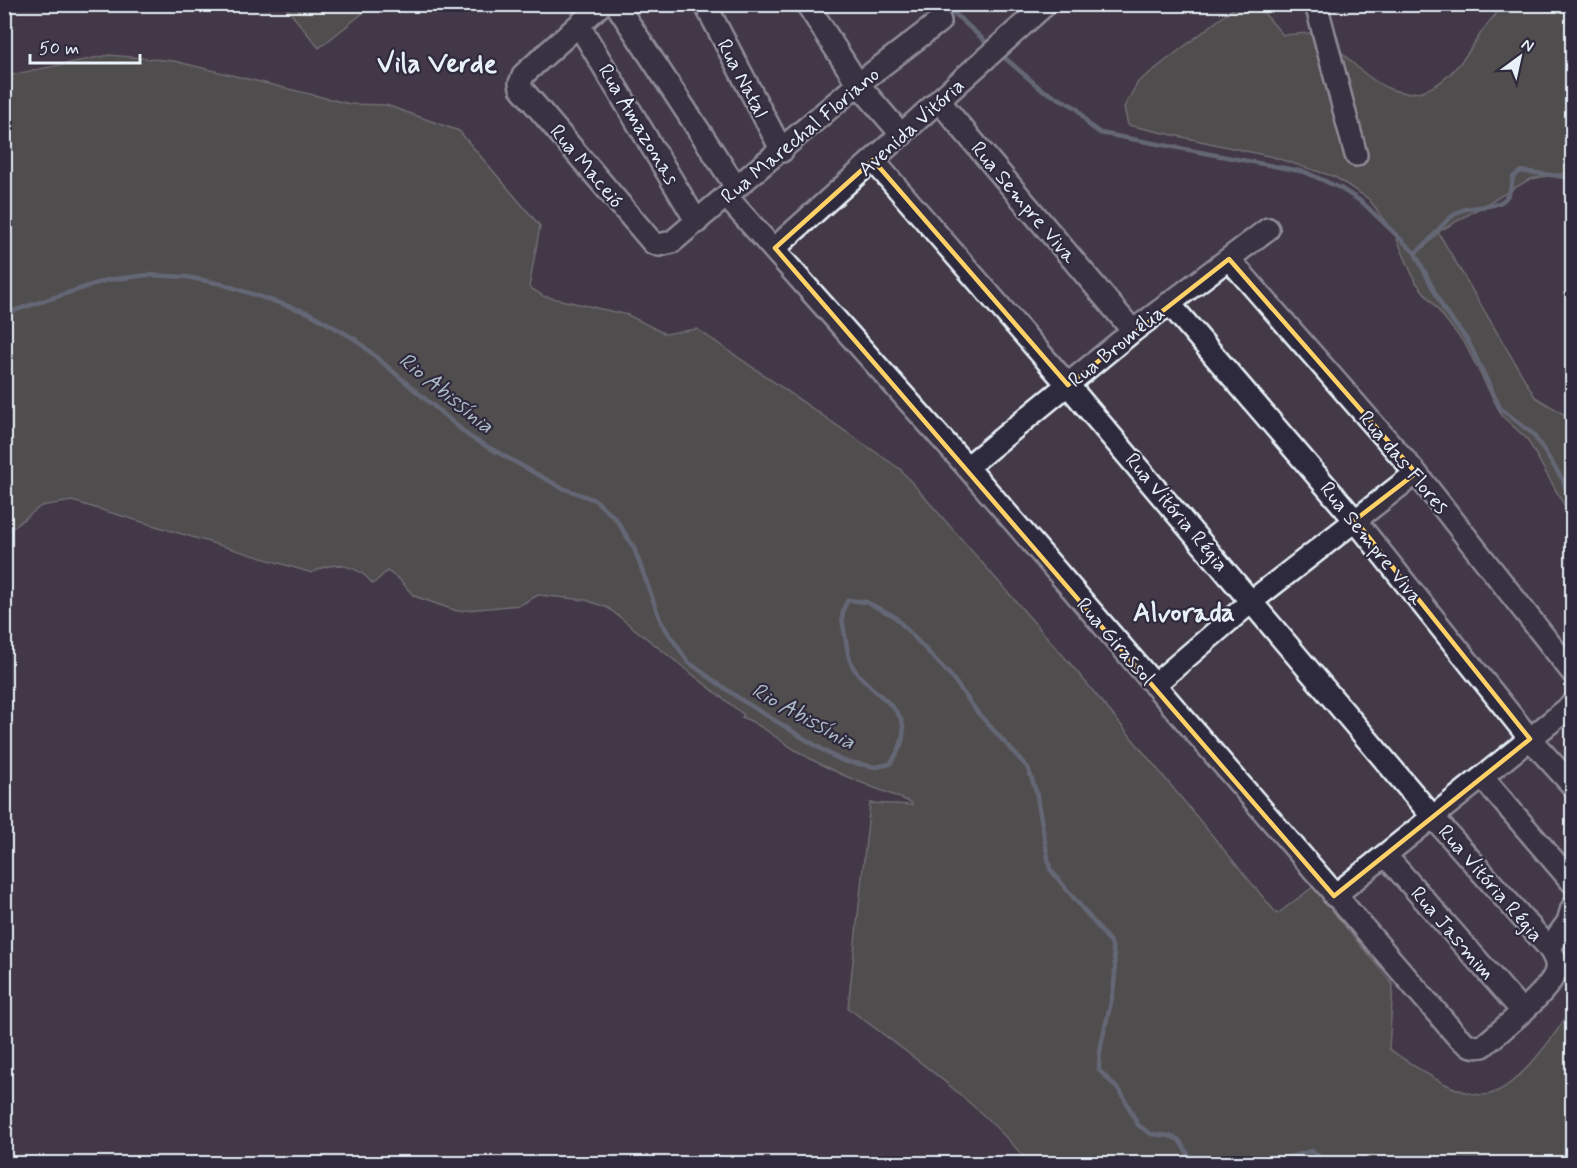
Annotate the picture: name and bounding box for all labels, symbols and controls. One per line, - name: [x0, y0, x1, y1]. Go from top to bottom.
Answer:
- scale bar: [30, 27, 140, 65]
- north arrow: [1490, 27, 1550, 87]
- street label: Rua Natal: [710, 34, 774, 123]
- text: N: [1517, 34, 1538, 57]
- text: 50 m: [39, 37, 79, 61]
- district label: Vila Verde: [377, 47, 497, 82]
- street label: Rua Amazonas: [591, 59, 685, 190]
- street label: Rua Marechal Floriano: [715, 61, 886, 211]
- street label: Avenida Vitória: [852, 72, 971, 183]
- street label: Rua Maceió: [543, 119, 630, 215]
- street label: Rua Sempre Viva: [964, 136, 1083, 270]
- street label: Rua Bromélia: [1062, 299, 1171, 394]
- water label: Rio Abissínia: [393, 347, 499, 441]
- street label: Rua das Flores: [1352, 405, 1455, 520]
- street label: Rua Vitória Régia: [1118, 447, 1234, 578]
- street label: Rua Sempre Viva: [1313, 476, 1430, 612]
- street label: Rua Girassol: [1069, 592, 1161, 691]
- district label: Alvorada: [1133, 596, 1235, 631]
- water label: Rio Abissínia: [746, 677, 860, 757]
- street label: Rua Vitória Régia: [1431, 819, 1549, 949]
- street label: Rua Jasmim: [1404, 881, 1501, 987]

